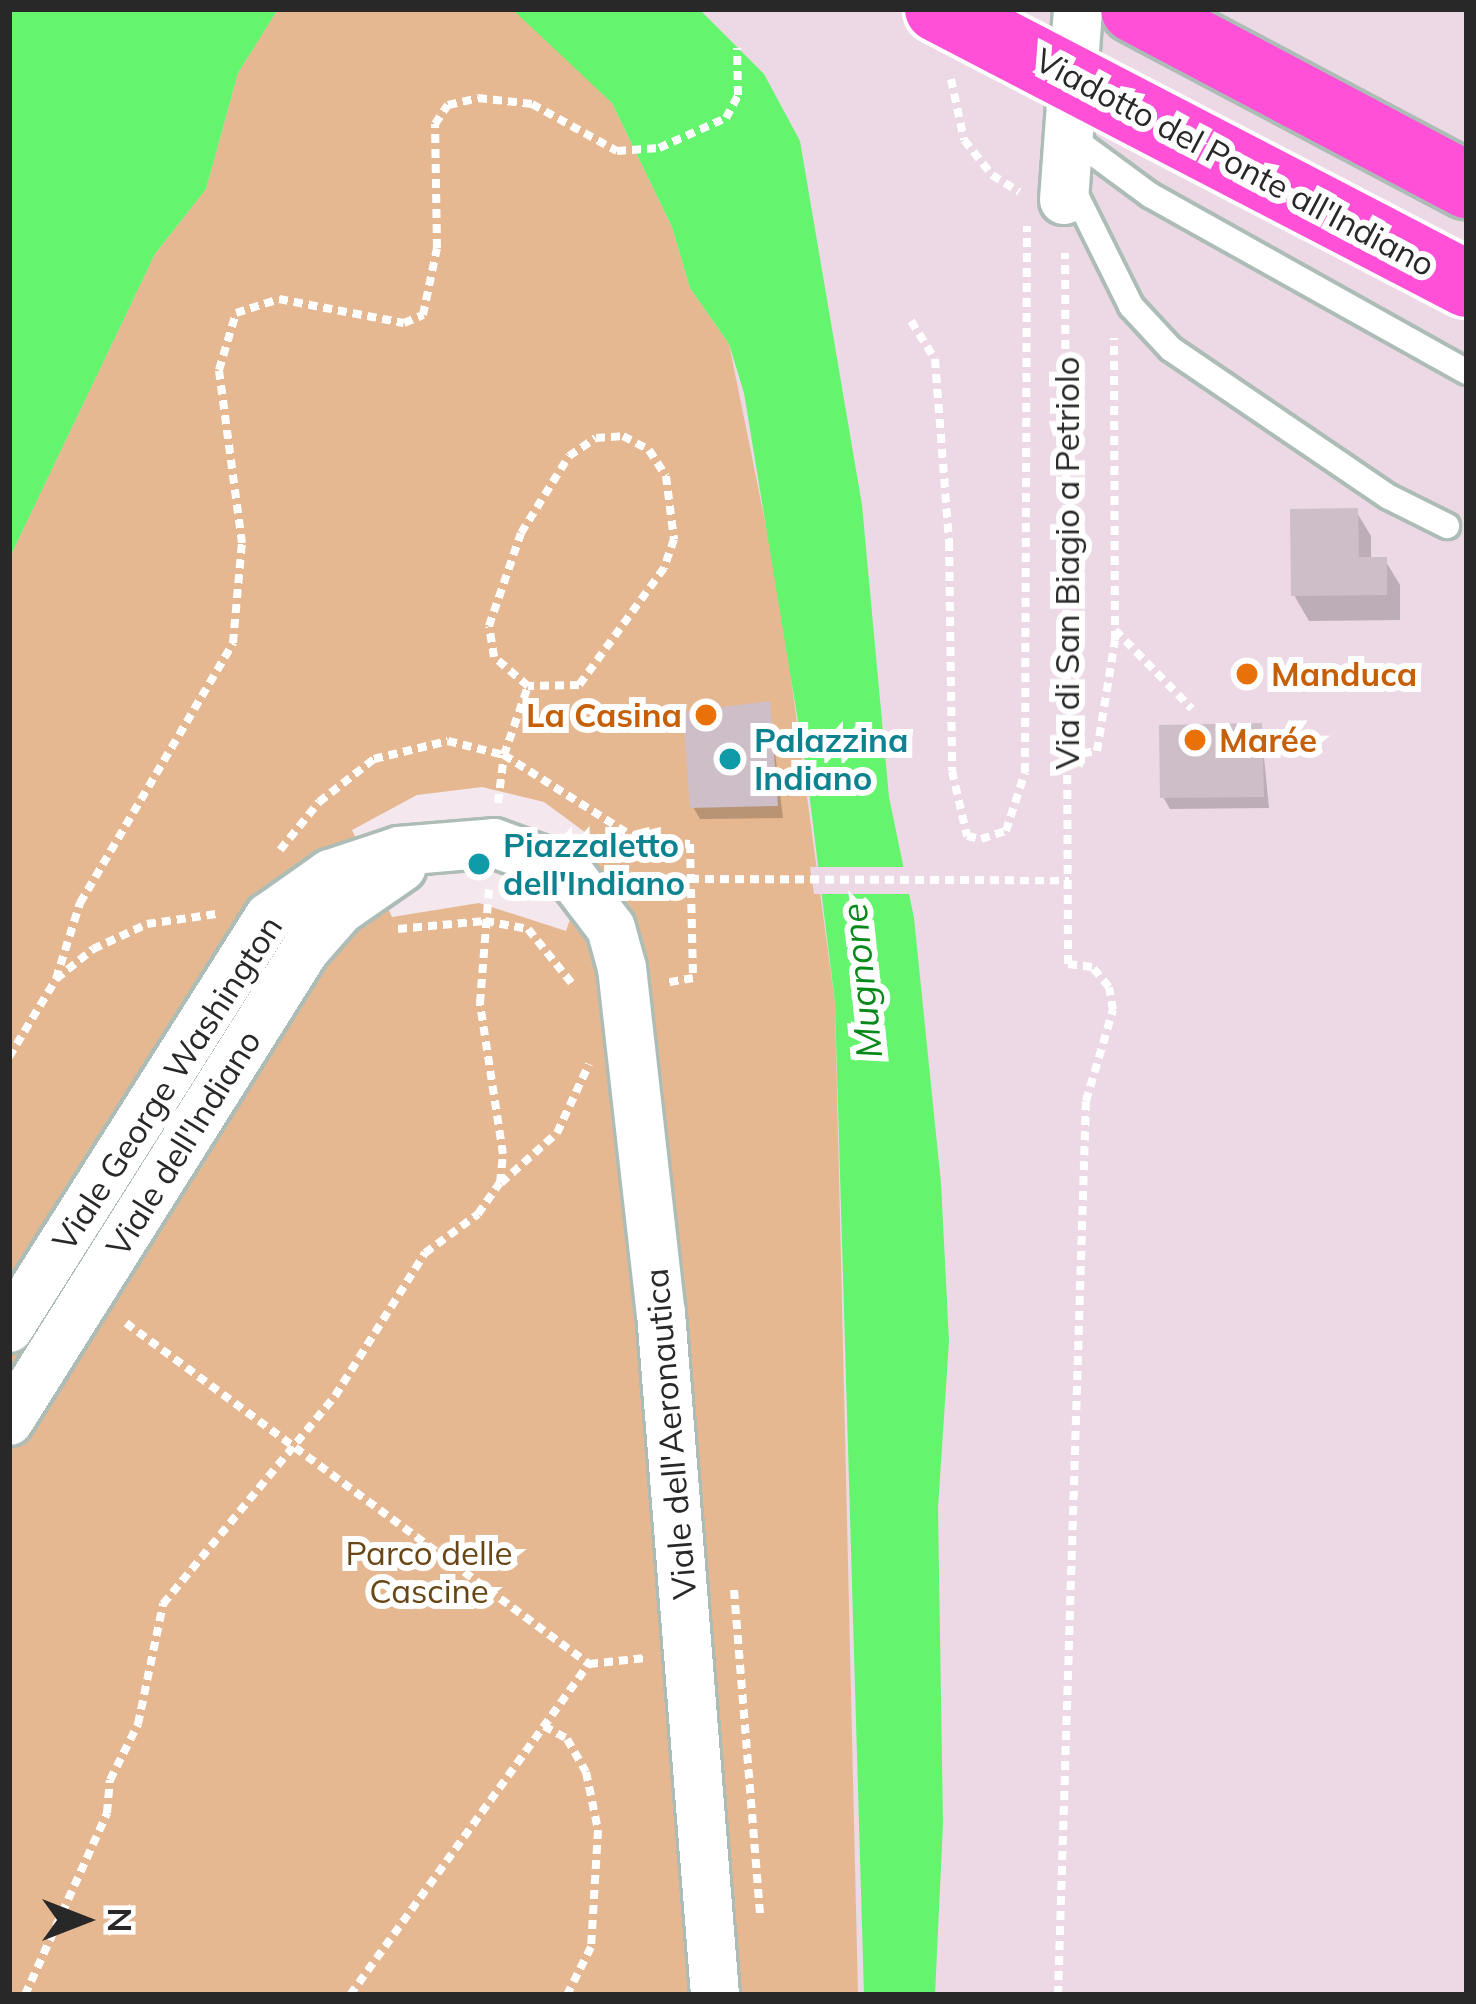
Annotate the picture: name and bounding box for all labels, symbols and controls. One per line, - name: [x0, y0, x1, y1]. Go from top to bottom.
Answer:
- street label: Viadotto del Ponte all'Indiano: [1029, 40, 1441, 284]
- street label: Via di San Biagio a Petriolo: [1047, 356, 1087, 770]
- place label: Manduca: [1271, 654, 1417, 694]
- marker: Manduca: [1234, 661, 1260, 687]
- place label: La Casina: [526, 695, 682, 735]
- marker: La Casina: [693, 702, 719, 728]
- place label: Palazzina Indiano: [754, 720, 908, 798]
- place label: Marée: [1219, 720, 1317, 760]
- marker: Marée: [1182, 727, 1208, 753]
- marker: Palazzina Indiano: [717, 746, 743, 772]
- place label: Piazzaletto dell'Indiano: [503, 825, 685, 903]
- marker: Piazzaletto dell'Indiano: [466, 851, 492, 877]
- water label: Mugnone: [831, 901, 891, 1061]
- street label: Viale George Washington: [44, 908, 290, 1258]
- street label: Viale dell'Indiano: [97, 1023, 269, 1263]
- street label: Viale dell'Aeronautica: [636, 1267, 704, 1601]
- park label: Parco delle Cascine: [345, 1533, 513, 1611]
- north arrow: [24, 1860, 144, 1980]
- text: N: [100, 1908, 141, 1932]

